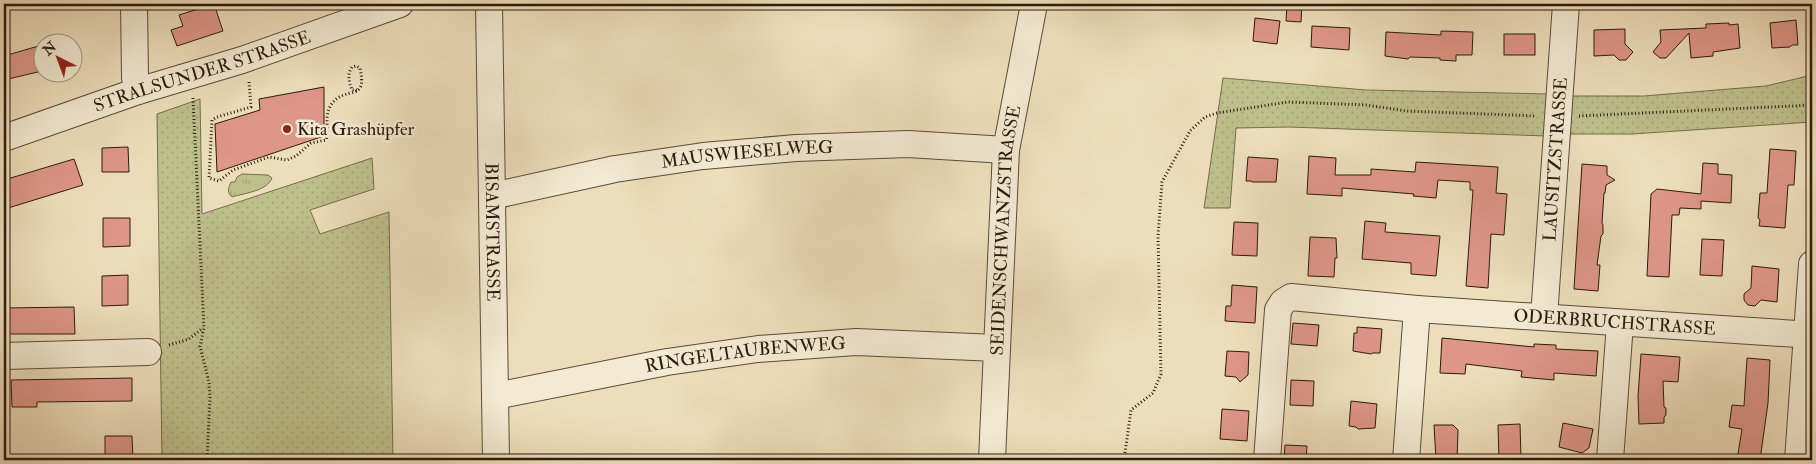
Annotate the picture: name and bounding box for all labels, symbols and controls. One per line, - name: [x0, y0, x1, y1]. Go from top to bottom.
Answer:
- street label: STRALSUNDER STRASSE: [90, 25, 314, 117]
- north arrow: [32, 32, 82, 82]
- text: N: [39, 38, 60, 60]
- street label: LAUSITZSTRASSE: [1538, 77, 1572, 242]
- street label: SEIDENSCHWANZSTRASSE: [985, 103, 1026, 356]
- place label: Kita Grashüpfer: [297, 118, 415, 141]
- marker: Kita Grashüpfer: [281, 123, 293, 135]
- street label: MAUSWIESELWEG: [659, 135, 834, 174]
- street label: BISAMSTRASSE: [480, 162, 505, 302]
- street label: ODERBRUCHSTRASSE: [1513, 304, 1717, 340]
- street label: RINGELTAUBENWEG: [643, 331, 846, 378]

